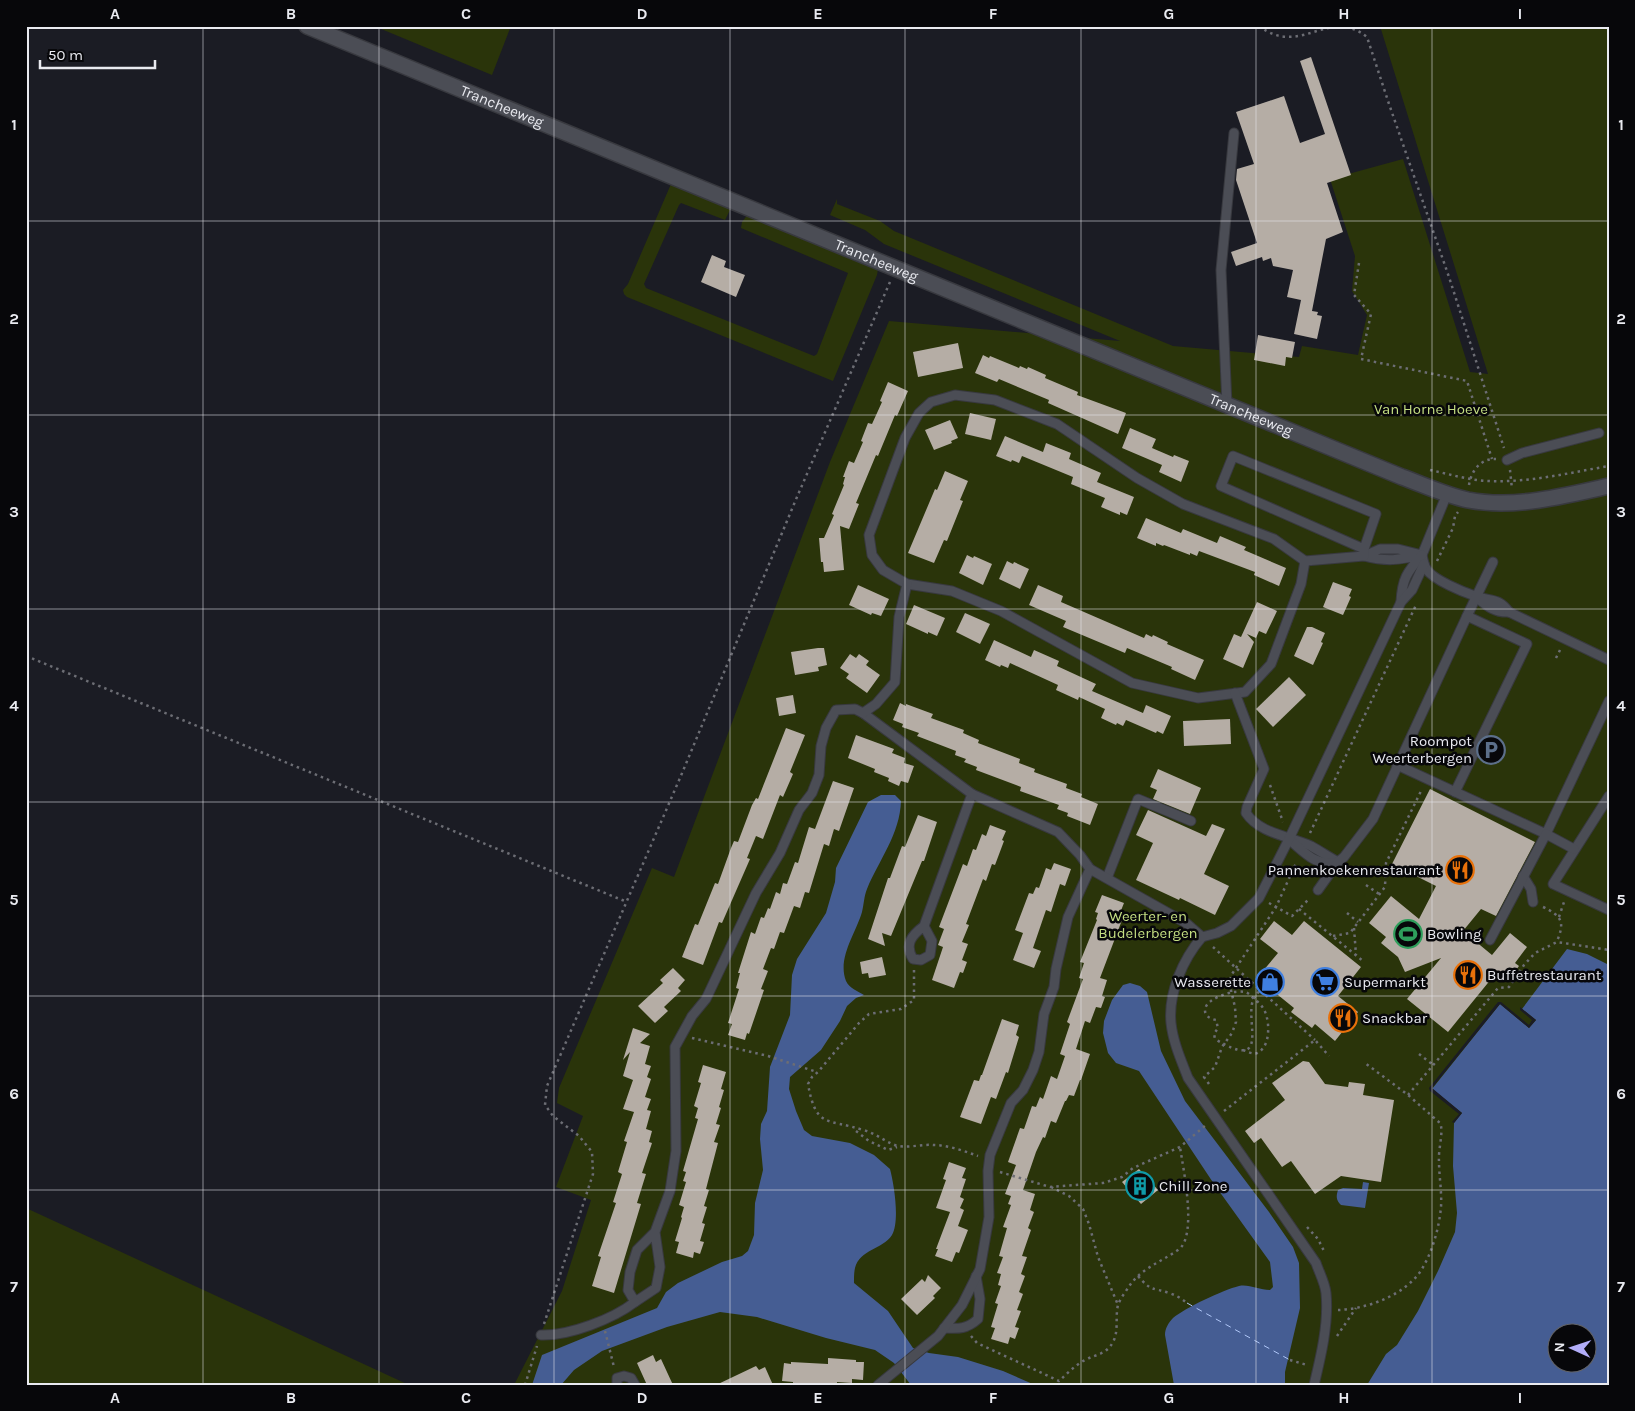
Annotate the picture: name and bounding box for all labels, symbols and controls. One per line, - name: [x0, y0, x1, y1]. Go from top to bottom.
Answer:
- text: A: [110, 4, 120, 23]
- text: B: [286, 4, 296, 23]
- text: C: [461, 4, 471, 23]
- text: D: [637, 4, 648, 23]
- text: E: [813, 4, 823, 23]
- text: F: [989, 4, 998, 23]
- text: G: [1164, 4, 1174, 23]
- text: H: [1338, 4, 1350, 23]
- text: I: [1518, 4, 1522, 23]
- scale bar: [40, 38, 155, 70]
- text: 50 m: [48, 46, 83, 64]
- street label: Trancheeweg: [458, 81, 547, 132]
- text: 1: [11, 115, 17, 134]
- text: 1: [1618, 115, 1624, 134]
- street label: Trancheeweg: [832, 235, 921, 286]
- text: 2: [9, 309, 19, 328]
- text: 2: [1616, 309, 1626, 328]
- street label: Trancheeweg: [1207, 390, 1296, 440]
- park label: Van Horne Hoeve: [1374, 400, 1488, 418]
- text: 3: [9, 502, 19, 521]
- text: 3: [1616, 502, 1626, 521]
- text: 4: [9, 696, 19, 715]
- text: 4: [1616, 696, 1626, 715]
- place label: Roompot Weerterbergen: [1372, 732, 1472, 767]
- parking icon: Roompot Weerterbergen: [1476, 735, 1506, 765]
- restaurant icon: Pannenkoekenrestaurant: [1445, 855, 1475, 885]
- place label: Pannenkoekenrestaurant: [1268, 861, 1441, 879]
- text: 5: [9, 890, 19, 909]
- text: 5: [1616, 890, 1626, 909]
- park label: Weerter- en Budelerbergen: [1098, 907, 1198, 942]
- sports icon: Bowling: [1393, 919, 1423, 949]
- place label: Bowling: [1427, 925, 1482, 943]
- restaurant icon: Buffetrestaurant: [1453, 960, 1483, 990]
- place label: Buffetrestaurant: [1487, 966, 1602, 984]
- shop icon: Wasserette: [1255, 967, 1285, 997]
- supermarket icon: Supermarkt: [1310, 967, 1340, 997]
- place label: Wasserette: [1174, 973, 1251, 991]
- place label: Supermarkt: [1344, 973, 1426, 991]
- restaurant icon: Snackbar: [1328, 1003, 1358, 1033]
- place label: Snackbar: [1362, 1009, 1428, 1027]
- text: 6: [9, 1084, 19, 1103]
- text: 6: [1616, 1084, 1626, 1103]
- building icon: Chill Zone: [1125, 1171, 1155, 1201]
- place label: Chill Zone: [1159, 1177, 1228, 1195]
- text: 7: [10, 1277, 18, 1296]
- text: 7: [1617, 1277, 1625, 1296]
- north arrow: [1548, 1324, 1598, 1374]
- text: N: [1551, 1342, 1568, 1353]
- text: A: [110, 1388, 120, 1407]
- text: B: [286, 1388, 296, 1407]
- text: C: [461, 1388, 471, 1407]
- text: D: [637, 1388, 648, 1407]
- text: E: [813, 1388, 823, 1407]
- text: F: [989, 1388, 998, 1407]
- text: G: [1164, 1388, 1174, 1407]
- text: H: [1338, 1388, 1350, 1407]
- text: I: [1518, 1388, 1522, 1407]

